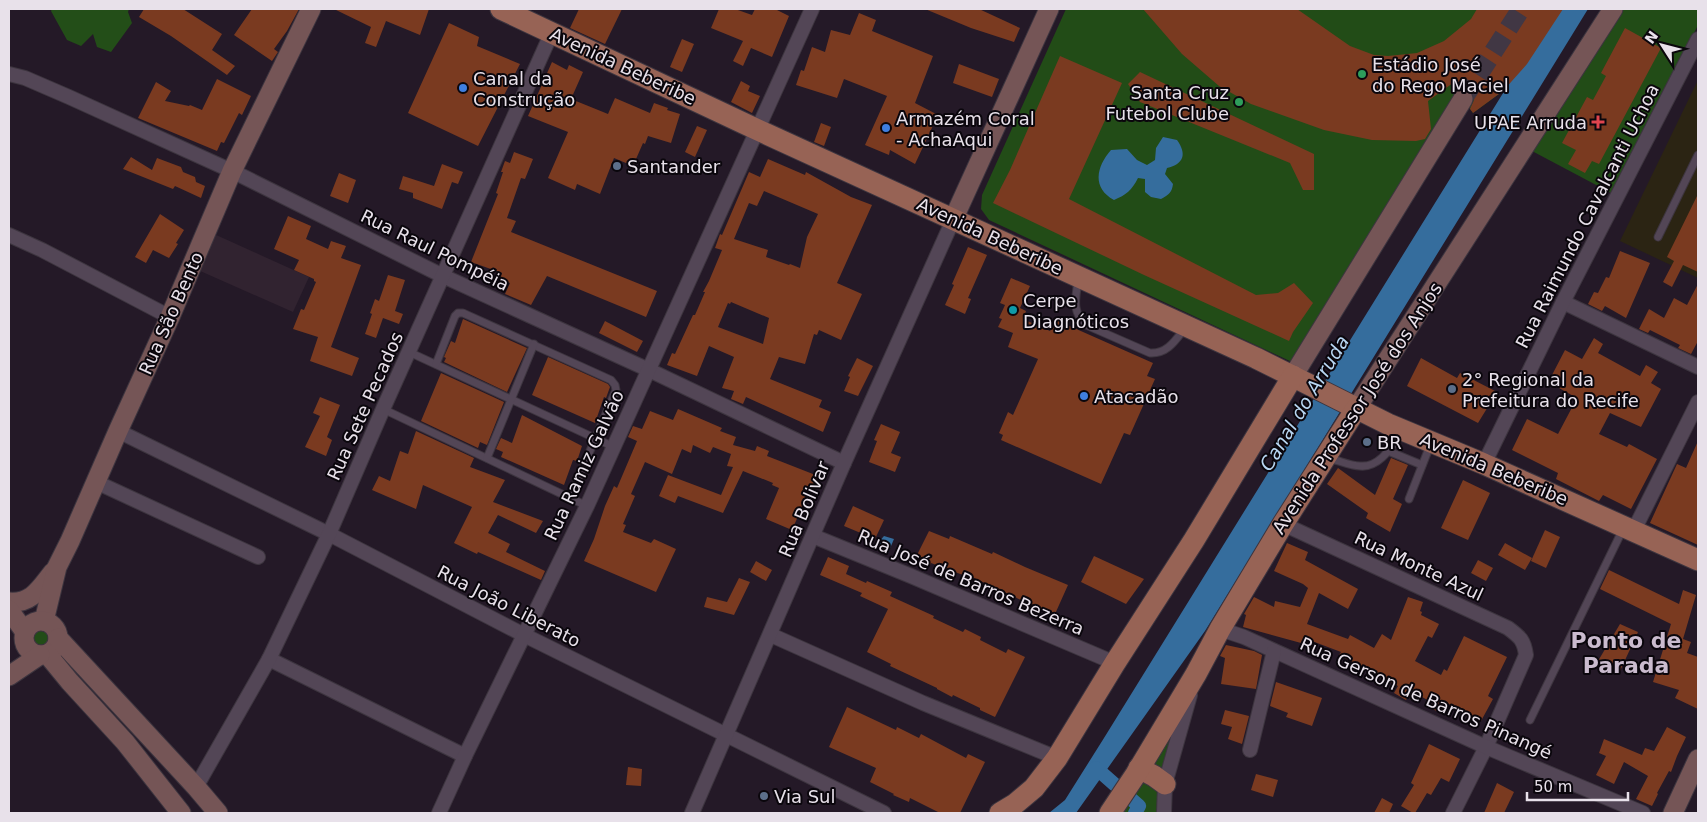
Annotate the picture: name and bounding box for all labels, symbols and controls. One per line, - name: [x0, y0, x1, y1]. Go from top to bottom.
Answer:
- north arrow: [1637, 20, 1687, 70]
- street label: Avenida Beberibe: [547, 23, 699, 109]
- text: N: [1642, 28, 1661, 47]
- place label: Estádio José do Rego Maciel: [1372, 54, 1509, 96]
- place label: Canal da Construção: [473, 68, 575, 110]
- marker: Estádio José do Rego Maciel: [1356, 68, 1368, 80]
- street label: Rua Raimundo Cavalcanti Uchoa: [1511, 81, 1663, 351]
- marker: Canal da Construção: [457, 82, 469, 94]
- place label: Santa Cruz Futebol Clube: [1105, 82, 1229, 124]
- marker: Santa Cruz Futebol Clube: [1233, 96, 1245, 108]
- place label: Armazém Coral - AchaAqui: [896, 108, 1035, 150]
- place label: UPAE Arruda: [1474, 112, 1587, 133]
- marker: UPAE Arruda: [1591, 115, 1605, 129]
- marker: Armazém Coral - AchaAqui: [880, 122, 892, 134]
- place label: Santander: [627, 156, 721, 177]
- marker: Santander: [611, 160, 623, 172]
- street label: Avenida Beberibe: [914, 193, 1066, 279]
- street label: Rua Raul Pompéia: [357, 205, 513, 295]
- street label: Rua São Bento: [135, 248, 207, 378]
- street label: Avenida Professor José dos Anjos: [1268, 278, 1446, 538]
- place label: Cerpe Diagnóticos: [1023, 290, 1129, 332]
- marker: Cerpe Diagnóticos: [1007, 304, 1019, 316]
- street label: Rua Sete Pecados: [323, 329, 407, 483]
- water label: Canal do Arruda: [1255, 331, 1353, 475]
- place label: 2° Regional da Prefeitura do Recife: [1462, 369, 1639, 411]
- marker: 2° Regional da Prefeitura do Recife: [1446, 383, 1458, 395]
- place label: Atacadão: [1094, 386, 1178, 407]
- street label: Rua Ramiz Galvão: [540, 387, 628, 543]
- marker: Atacadão: [1078, 390, 1090, 402]
- street label: Avenida Beberibe: [1417, 428, 1571, 510]
- place label: BR: [1377, 432, 1402, 453]
- marker: BR: [1361, 436, 1373, 448]
- street label: Rua Bolivar: [774, 457, 834, 560]
- street label: Rua José de Barros Bezerra: [855, 525, 1087, 639]
- street label: Rua Monte Azul: [1351, 527, 1487, 605]
- street label: Rua João Liberato: [434, 561, 584, 651]
- district label: Ponto de Parada: [1571, 628, 1681, 678]
- street label: Rua Gerson de Barros Pinangé: [1297, 633, 1555, 763]
- scale bar: [1527, 770, 1628, 802]
- text: 50 m: [1534, 778, 1572, 796]
- place label: Via Sul: [774, 786, 836, 807]
- marker: Via Sul: [758, 790, 770, 802]

